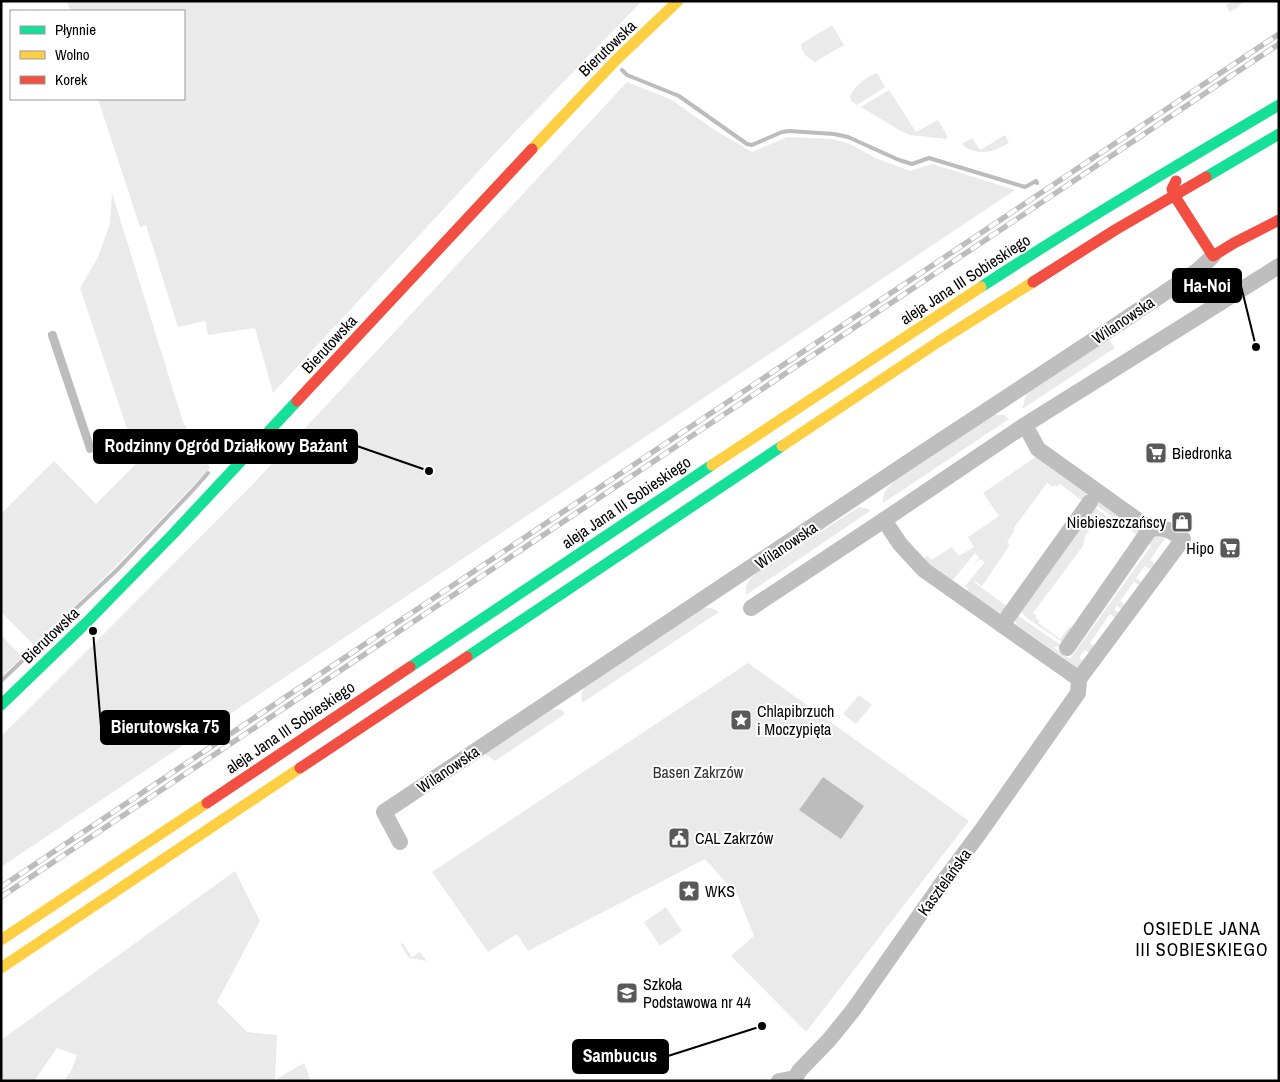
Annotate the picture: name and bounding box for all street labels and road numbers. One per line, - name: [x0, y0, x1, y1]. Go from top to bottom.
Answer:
- street label: Bierutowska: [573, 15, 641, 81]
- street label: aleja Jana III Sobieskiego: [896, 229, 1034, 329]
- street label: Wilanowska: [1088, 291, 1159, 349]
- street label: Bierutowska: [296, 310, 362, 378]
- street label: aleja Jana III Sobieskiego: [557, 451, 695, 553]
- street label: Wilanowska: [751, 516, 822, 574]
- street label: Bierutowska: [16, 602, 84, 668]
- street label: aleja Jana III Sobieskiego: [221, 676, 359, 778]
- street label: Wilanowska: [413, 740, 484, 798]
- street label: Kasztelańska: [912, 843, 976, 920]

